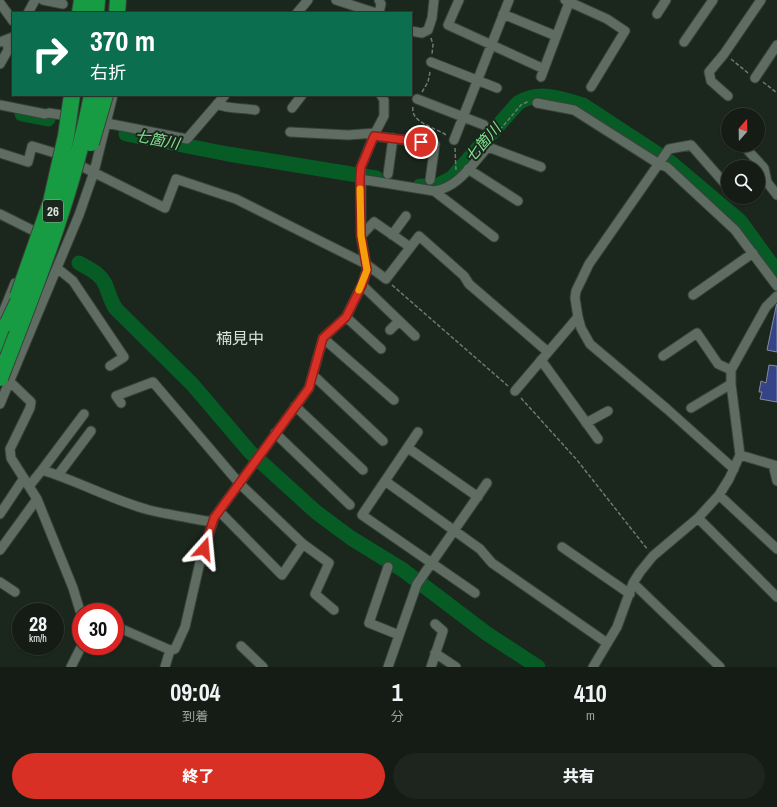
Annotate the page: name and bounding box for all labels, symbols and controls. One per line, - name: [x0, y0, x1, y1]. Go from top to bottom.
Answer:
- text: 370 m: [90, 22, 155, 60]
- icon: right: [24, 28, 76, 80]
- text: 右折: [90, 60, 126, 85]
- north arrow: [721, 108, 765, 152]
- map controls: [721, 108, 765, 204]
- water label: 七箇川: [460, 117, 507, 167]
- water label: 七箇川: [133, 125, 183, 154]
- pin: [404, 125, 438, 159]
- icon: arrive: [410, 131, 432, 153]
- button: search: [721, 160, 765, 204]
- road number: 26: [43, 200, 63, 222]
- district label: 楠見中: [216, 327, 264, 349]
- position arrow: [183, 528, 225, 570]
- speed limit sign: 30: [72, 603, 124, 655]
- text: 28: [29, 610, 47, 637]
- text: km/h: [29, 632, 47, 645]
- text: 09:04: [170, 676, 221, 708]
- text: 1: [392, 676, 403, 708]
- text: 410: [574, 677, 607, 709]
- text: m: [586, 707, 595, 724]
- text: 到着: [182, 708, 208, 725]
- text: 分: [391, 708, 404, 725]
- button: 終了: [12, 753, 385, 799]
- button: 共有: [393, 753, 765, 799]

